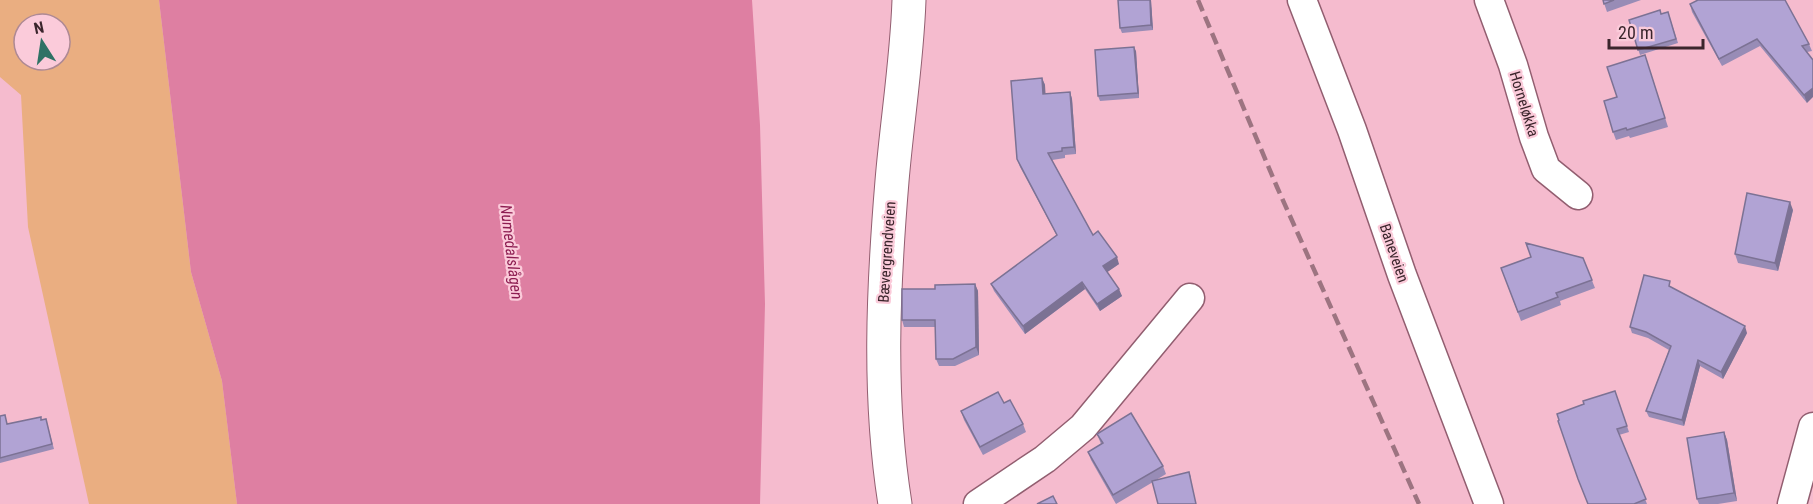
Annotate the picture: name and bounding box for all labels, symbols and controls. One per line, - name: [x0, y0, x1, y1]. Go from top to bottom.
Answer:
- north arrow: [12, 12, 72, 72]
- scale bar: [1609, 12, 1704, 50]
- text: N: [32, 18, 46, 38]
- text: 20 m: [1618, 22, 1653, 43]
- street label: Horneløkka: [1506, 69, 1542, 139]
- street label: Bævergrendveien: [874, 201, 900, 303]
- water label: Numedalslågen: [496, 204, 527, 301]
- street label: Baneveien: [1376, 221, 1412, 285]

